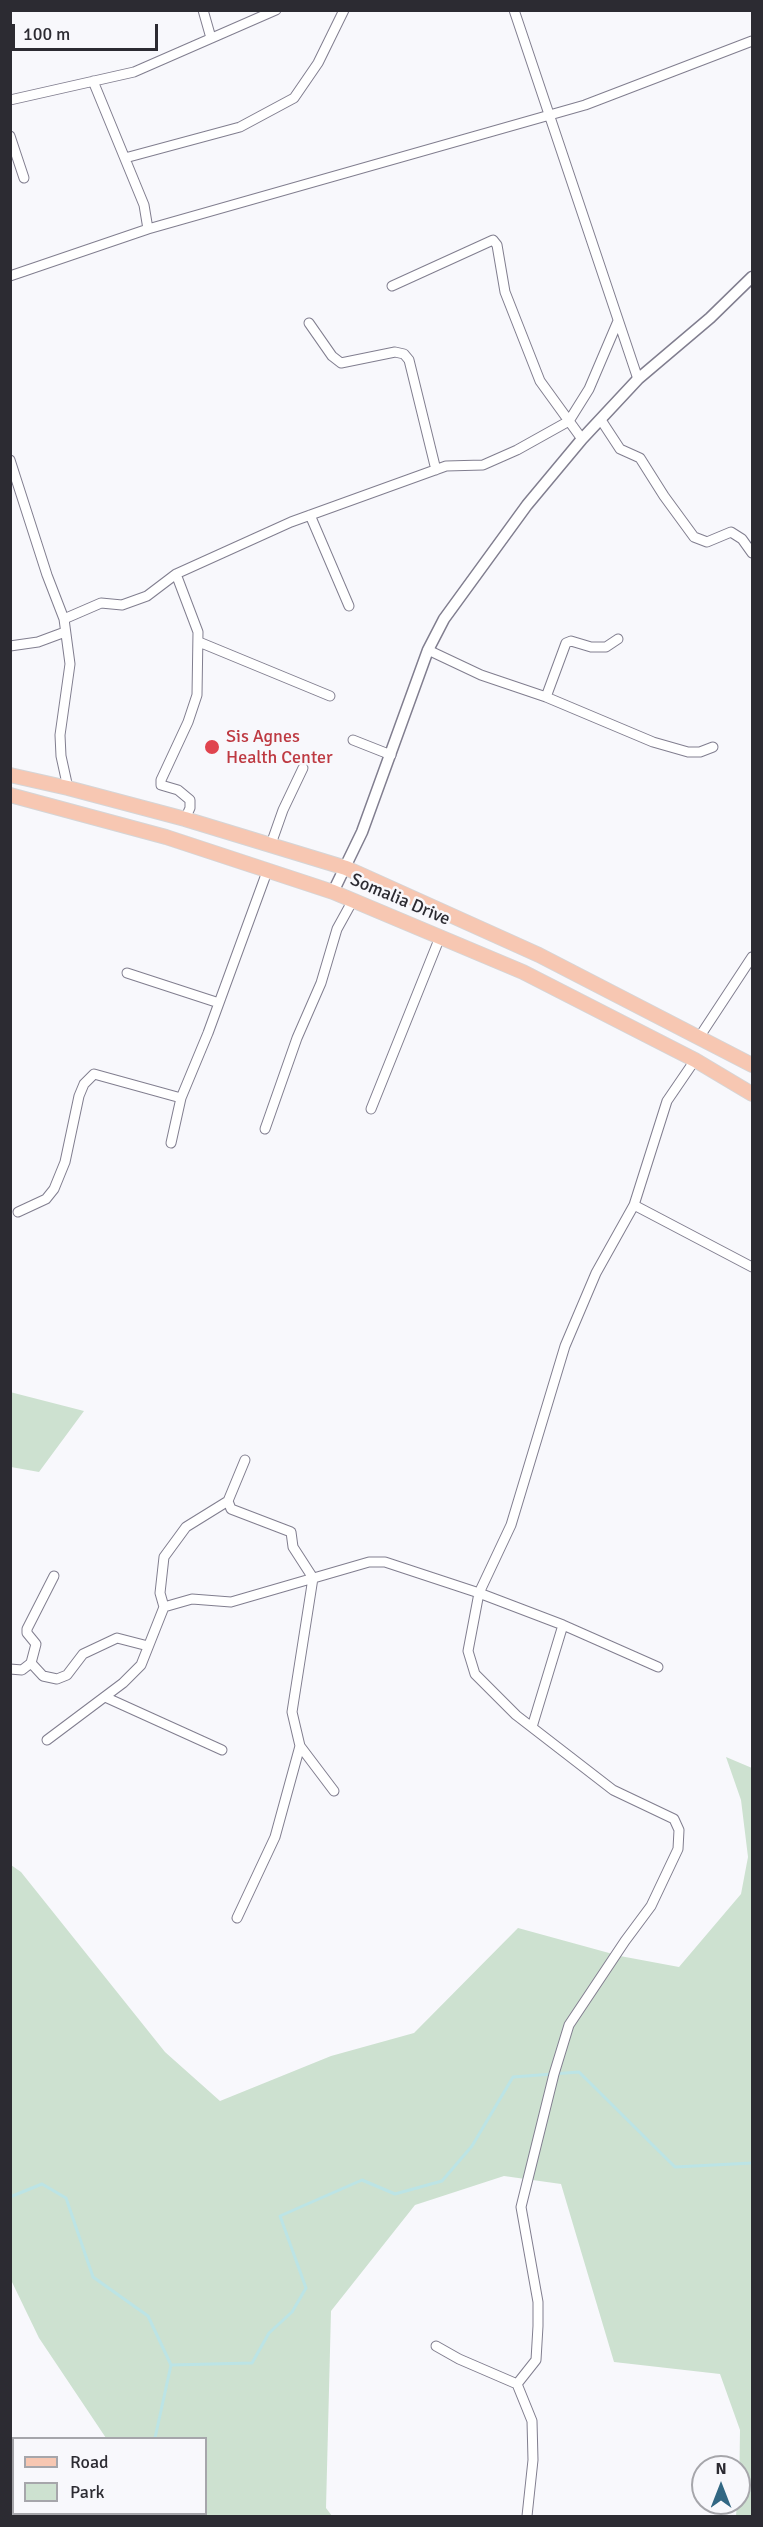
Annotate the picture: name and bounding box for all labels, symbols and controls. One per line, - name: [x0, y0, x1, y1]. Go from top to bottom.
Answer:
- scale bar: [15, 12, 160, 50]
- text: 100 m: [23, 23, 70, 45]
- place label: Sis Agnes Health Center: [226, 726, 333, 768]
- marker: Sis Agnes Health Center: [203, 738, 221, 756]
- street label: Somalia Drive: [347, 869, 453, 931]
- legend: [12, 2437, 207, 2515]
- text: Road: [70, 2451, 109, 2473]
- north arrow: [691, 2455, 751, 2515]
- text: N: [715, 2459, 727, 2479]
- text: Park: [70, 2481, 105, 2503]

